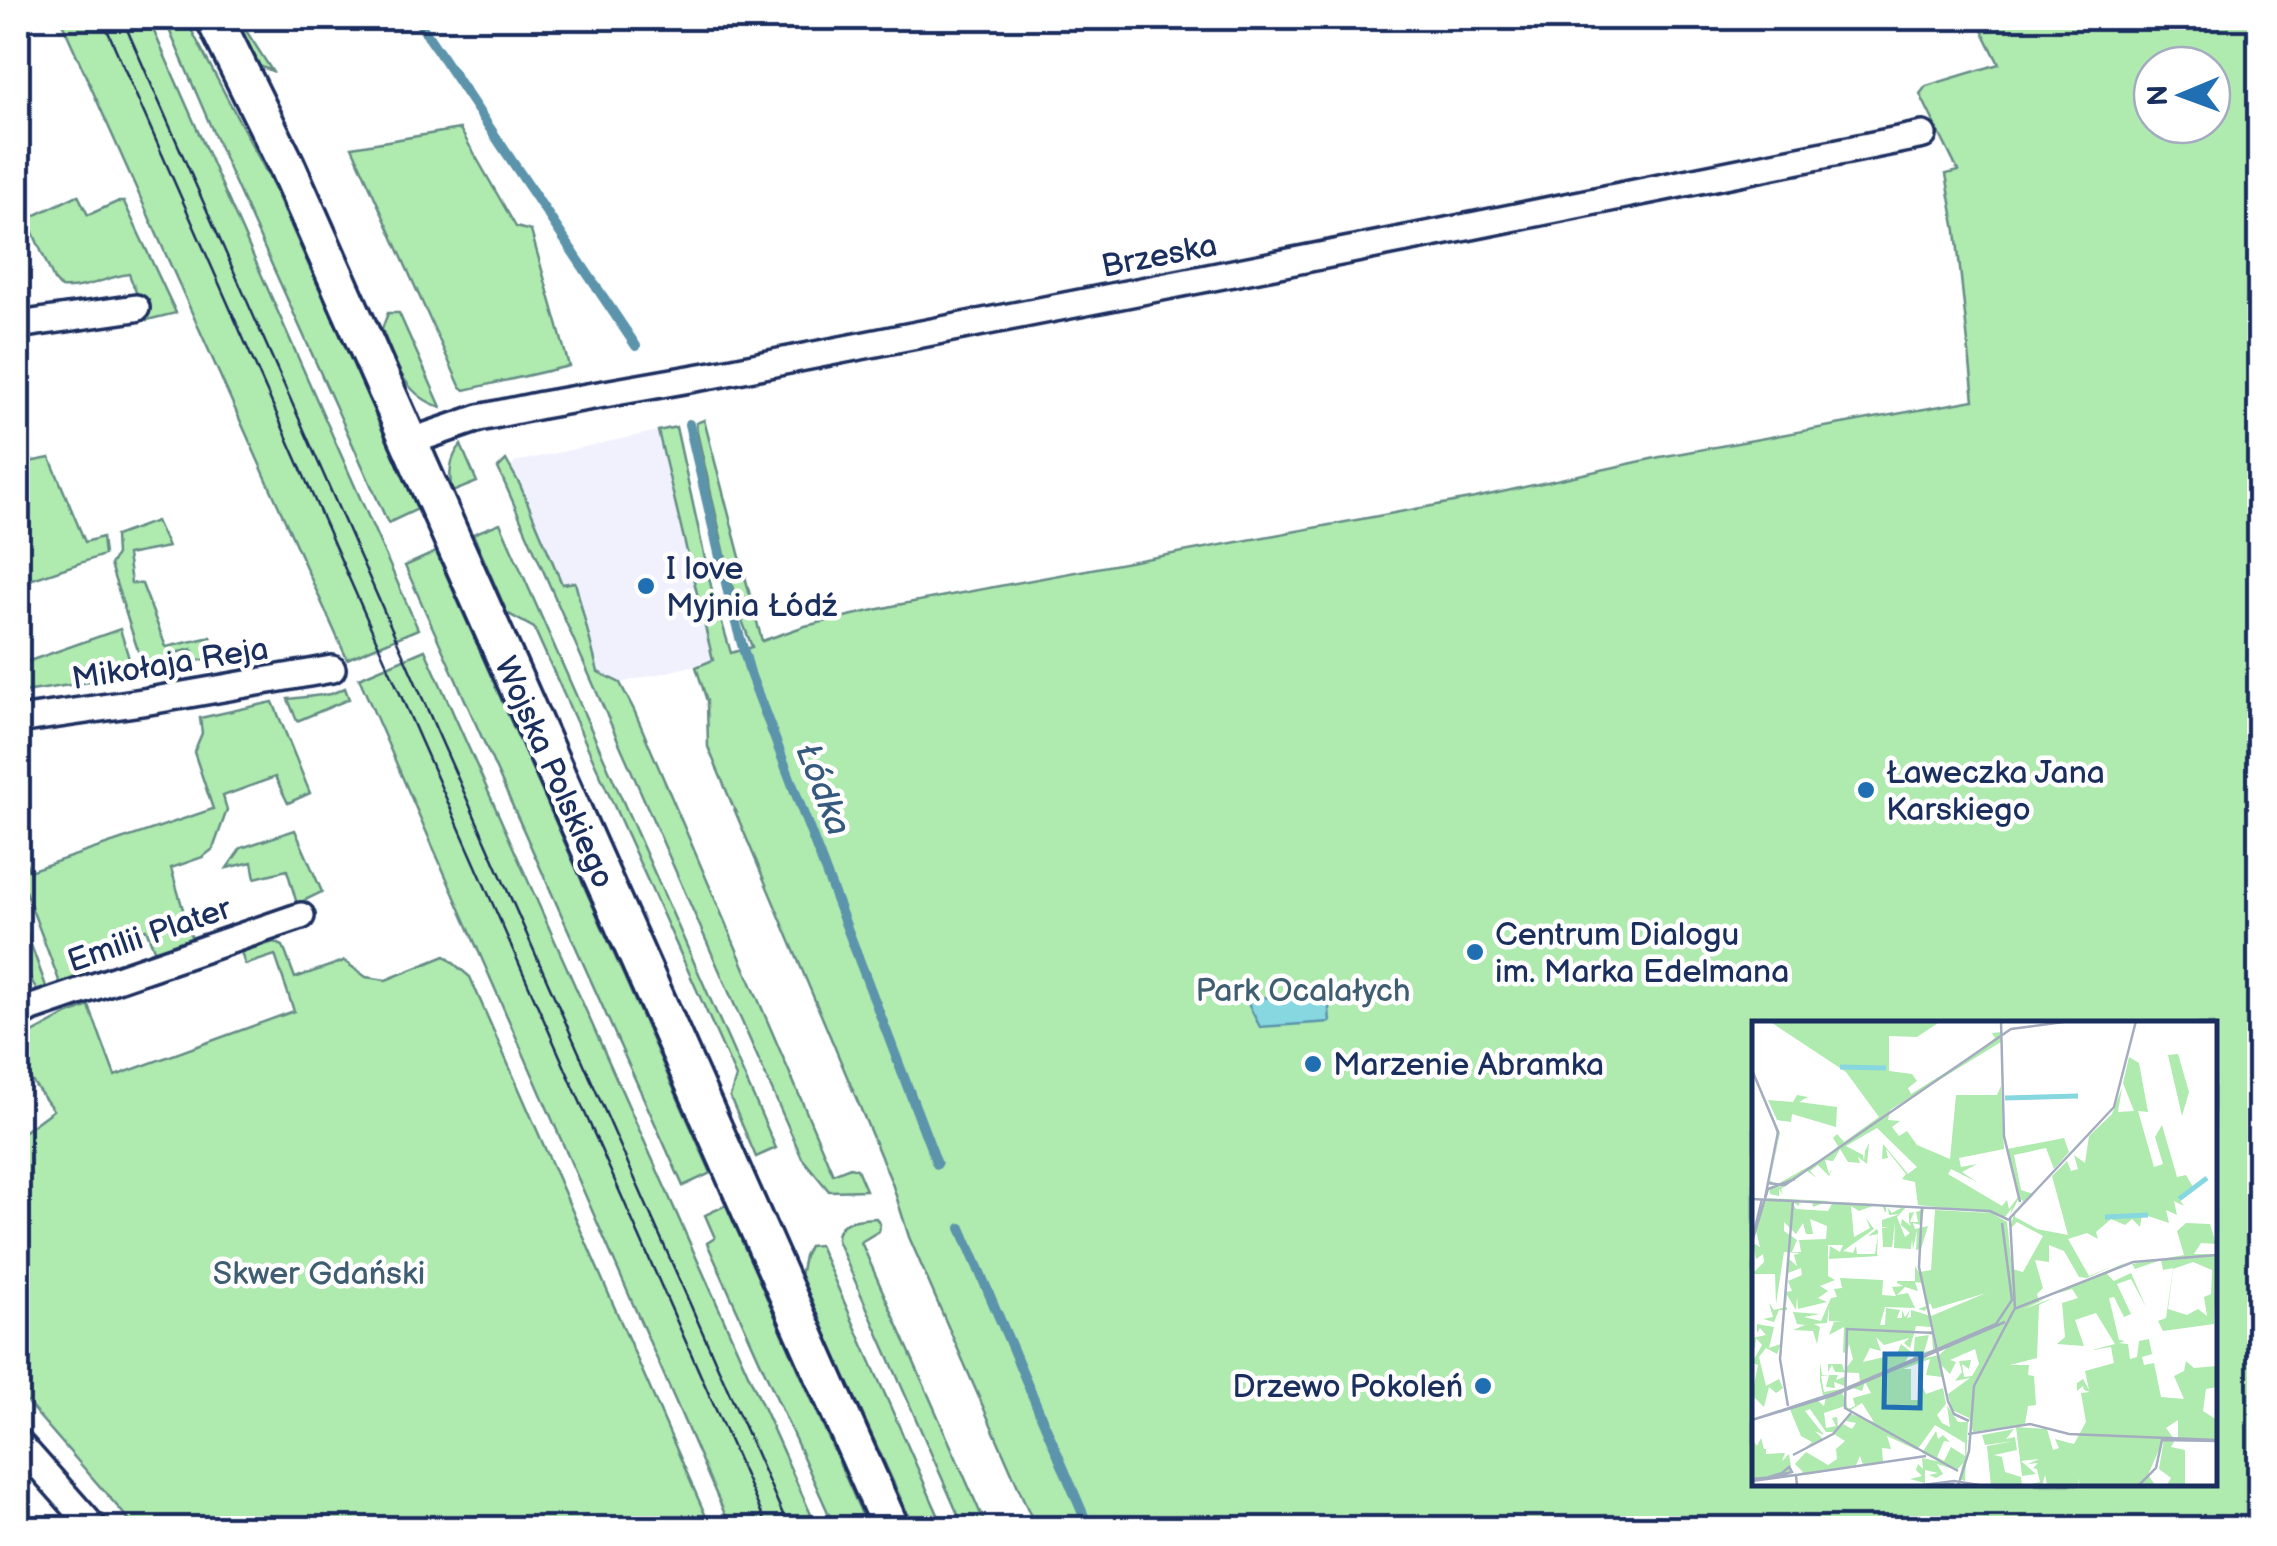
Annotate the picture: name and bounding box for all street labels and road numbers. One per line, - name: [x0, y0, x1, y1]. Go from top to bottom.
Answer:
- street label: Brzeska: [1098, 226, 1220, 287]
- street label: Mikołaja Reja: [69, 630, 271, 699]
- street label: Wojska Polskiego: [485, 651, 622, 894]
- street label: Emilii Plater: [63, 889, 237, 982]

